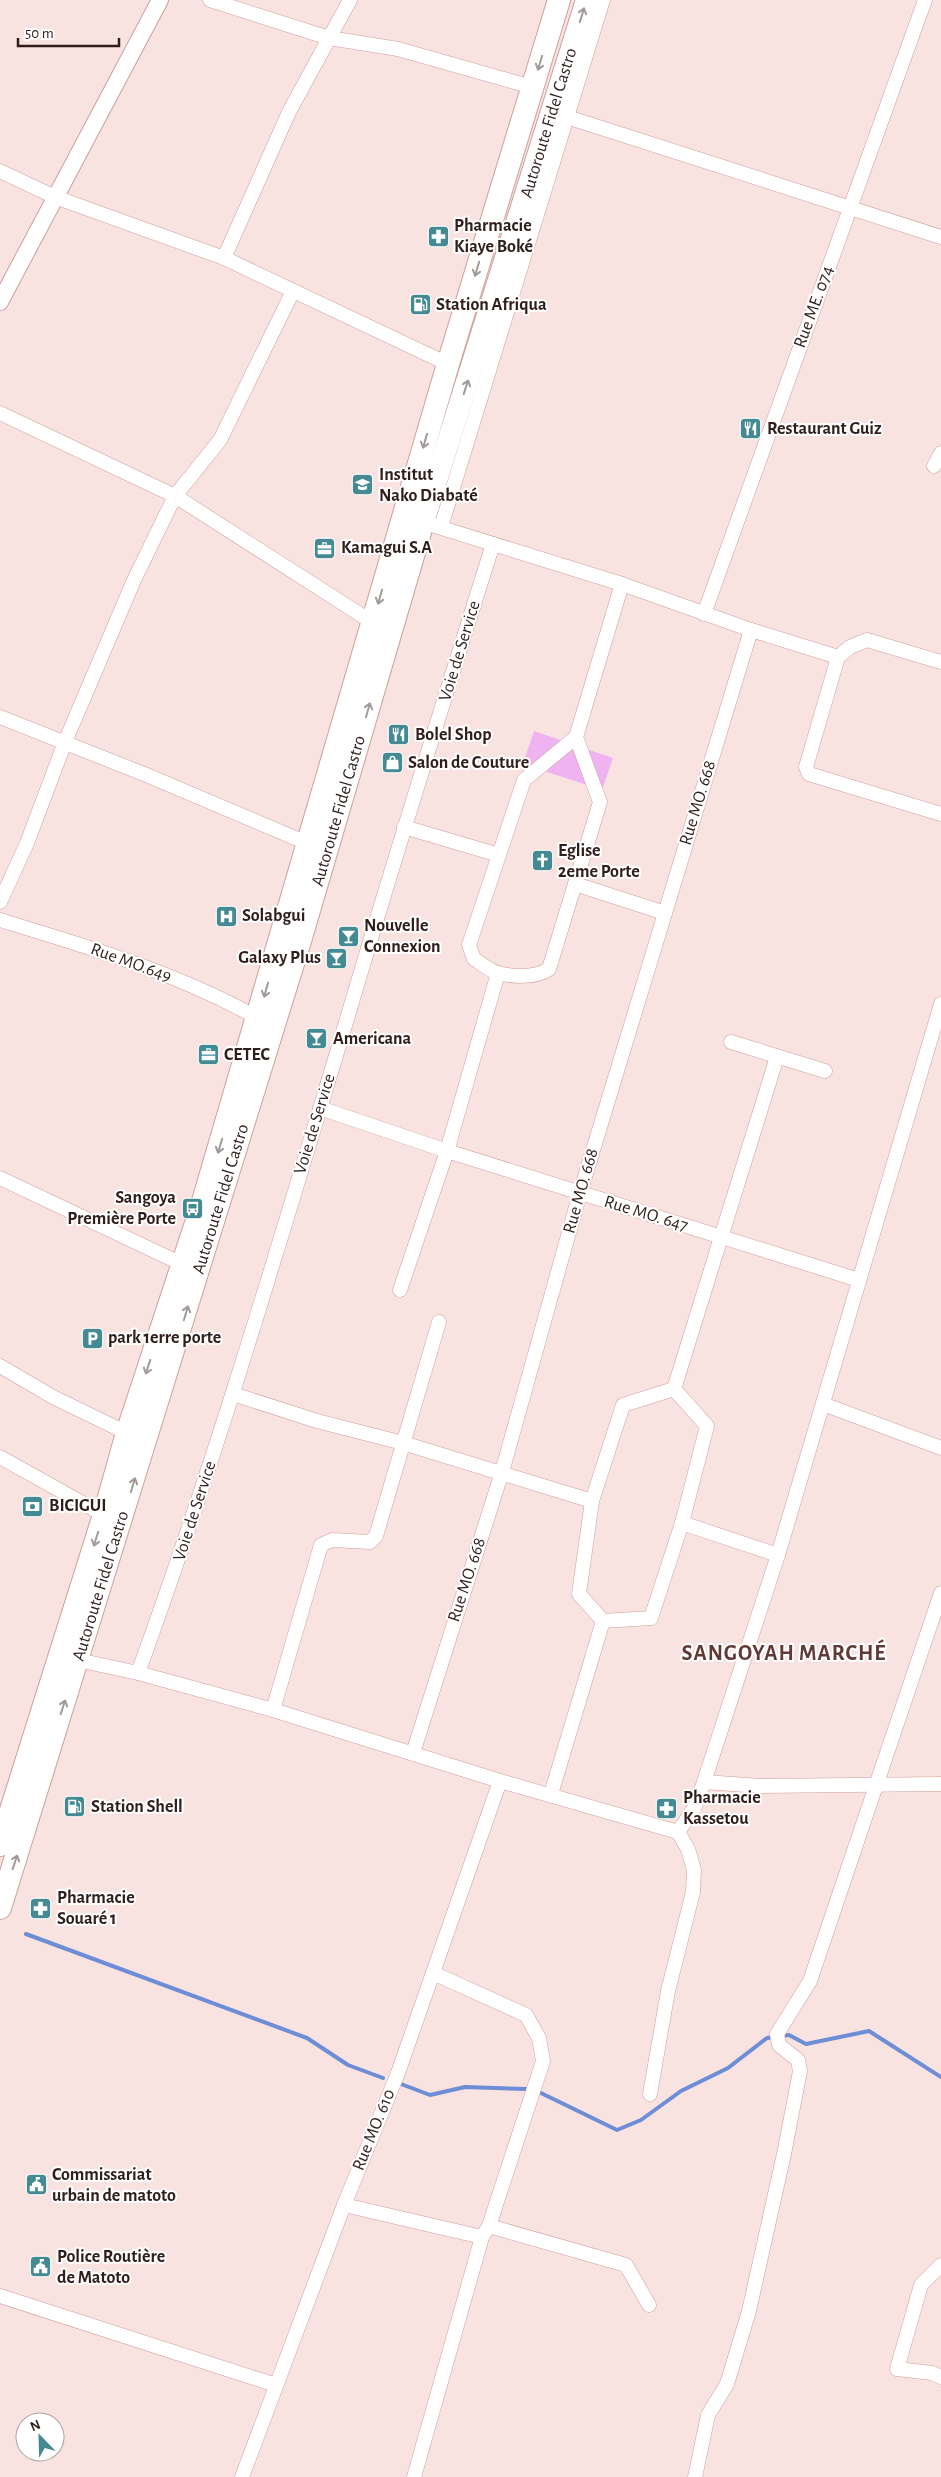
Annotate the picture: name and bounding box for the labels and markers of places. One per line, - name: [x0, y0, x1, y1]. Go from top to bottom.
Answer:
- place label: Pharmacie Kiaye Boké: [454, 217, 533, 256]
- pharmacy icon: Pharmacie Kiaye Boké: [426, 224, 450, 248]
- fuel station icon: Station Afriqua: [408, 293, 432, 317]
- place label: Station Afriqua: [436, 296, 547, 314]
- restaurant icon: Restaurant Guiz: [739, 417, 763, 441]
- place label: Restaurant Guiz: [767, 420, 882, 438]
- place label: Institut Nako Diabaté: [379, 466, 478, 505]
- school or university icon: Institut Nako Diabaté: [351, 473, 375, 497]
- office icon: Kamagui S.A: [313, 536, 337, 560]
- place label: Kamagui S.A: [341, 539, 432, 557]
- restaurant icon: Bolel Shop: [387, 723, 411, 747]
- place label: Bolel Shop: [415, 726, 491, 744]
- shop icon: Salon de Couture: [380, 751, 404, 775]
- place label: Salon de Couture: [408, 754, 529, 772]
- place label: Eglise 2eme Porte: [558, 842, 640, 881]
- church icon: Eglise 2eme Porte: [530, 849, 554, 873]
- hospital icon: Solabgui: [214, 904, 238, 928]
- place label: Solabgui: [242, 907, 305, 925]
- place label: Nouvelle Connexion: [364, 917, 441, 956]
- bar icon: Nouvelle Connexion: [336, 924, 360, 948]
- bar icon: Galaxy Plus: [325, 946, 349, 970]
- place label: Galaxy Plus: [238, 949, 321, 967]
- bar icon: Americana: [305, 1027, 329, 1051]
- place label: Americana: [333, 1030, 411, 1048]
- office icon: CETEC: [196, 1043, 220, 1067]
- place label: CETEC: [224, 1046, 270, 1064]
- place label: Sangoya Première Porte: [67, 1189, 176, 1228]
- bus stop icon: Sangoya Première Porte: [180, 1196, 204, 1220]
- parking icon: park 1erre porte: [80, 1326, 104, 1350]
- place label: park 1erre porte: [108, 1329, 221, 1347]
- bank icon: BICIGUI: [21, 1494, 45, 1518]
- place label: BICIGUI: [49, 1497, 107, 1515]
- place label: Pharmacie Kassetou: [683, 1789, 761, 1828]
- fuel station icon: Station Shell: [63, 1795, 87, 1819]
- pharmacy icon: Pharmacie Kassetou: [655, 1796, 679, 1820]
- place label: Station Shell: [91, 1798, 183, 1816]
- place label: Pharmacie Souaré 1: [57, 1889, 135, 1928]
- pharmacy icon: Pharmacie Souaré 1: [29, 1896, 53, 1920]
- place label: Commissariat urbain de matoto: [52, 2166, 176, 2205]
- public building icon: Commissariat urbain de matoto: [24, 2173, 48, 2197]
- place label: Police Routière de Matoto: [57, 2248, 165, 2287]
- public building icon: Police Routière de Matoto: [29, 2255, 53, 2279]

